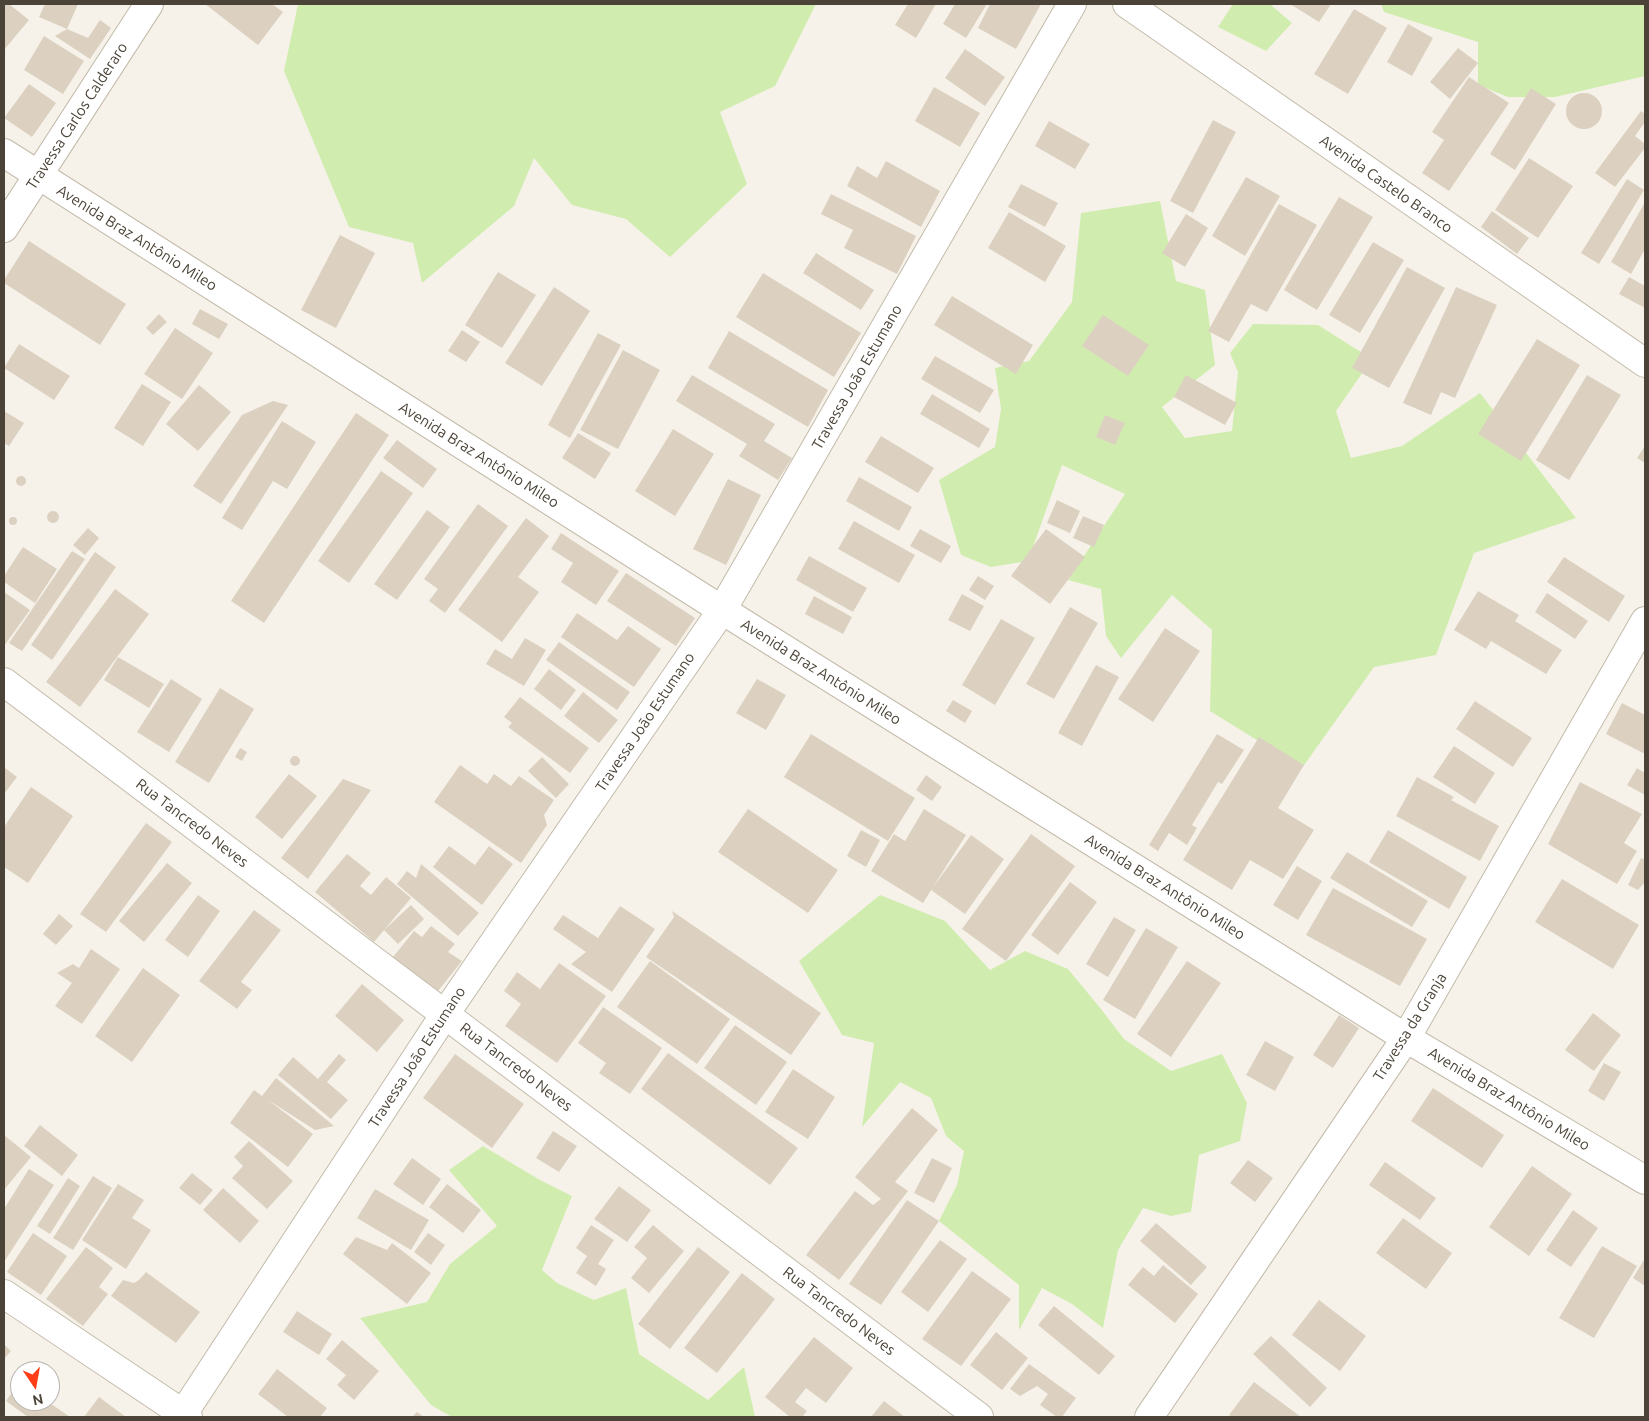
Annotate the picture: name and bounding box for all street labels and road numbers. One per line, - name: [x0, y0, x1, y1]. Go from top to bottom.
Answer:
- street label: Travessa Carlos Calderaro: [23, 39, 131, 193]
- street label: Avenida Castelo Branco: [1316, 131, 1456, 237]
- street label: Avenida Braz Antônio Mileo: [54, 181, 220, 295]
- street label: Travessa João Estumano: [808, 301, 906, 453]
- street label: Avenida Braz Antônio Mileo: [396, 398, 562, 512]
- street label: Avenida Braz Antônio Mileo: [738, 615, 904, 729]
- street label: Travessa João Estumano: [592, 649, 698, 795]
- street label: Rua Tancredo Neves: [132, 775, 252, 871]
- street label: Avenida Braz Antônio Mileo: [1082, 830, 1248, 944]
- street label: Travessa da Granja: [1369, 970, 1451, 1084]
- street label: Travessa João Estumano: [365, 983, 469, 1131]
- street label: Rua Tancredo Neves: [456, 1019, 576, 1115]
- street label: Avenida Braz Antônio Mileo: [1425, 1044, 1593, 1154]
- street label: Rua Tancredo Neves: [779, 1263, 899, 1359]

